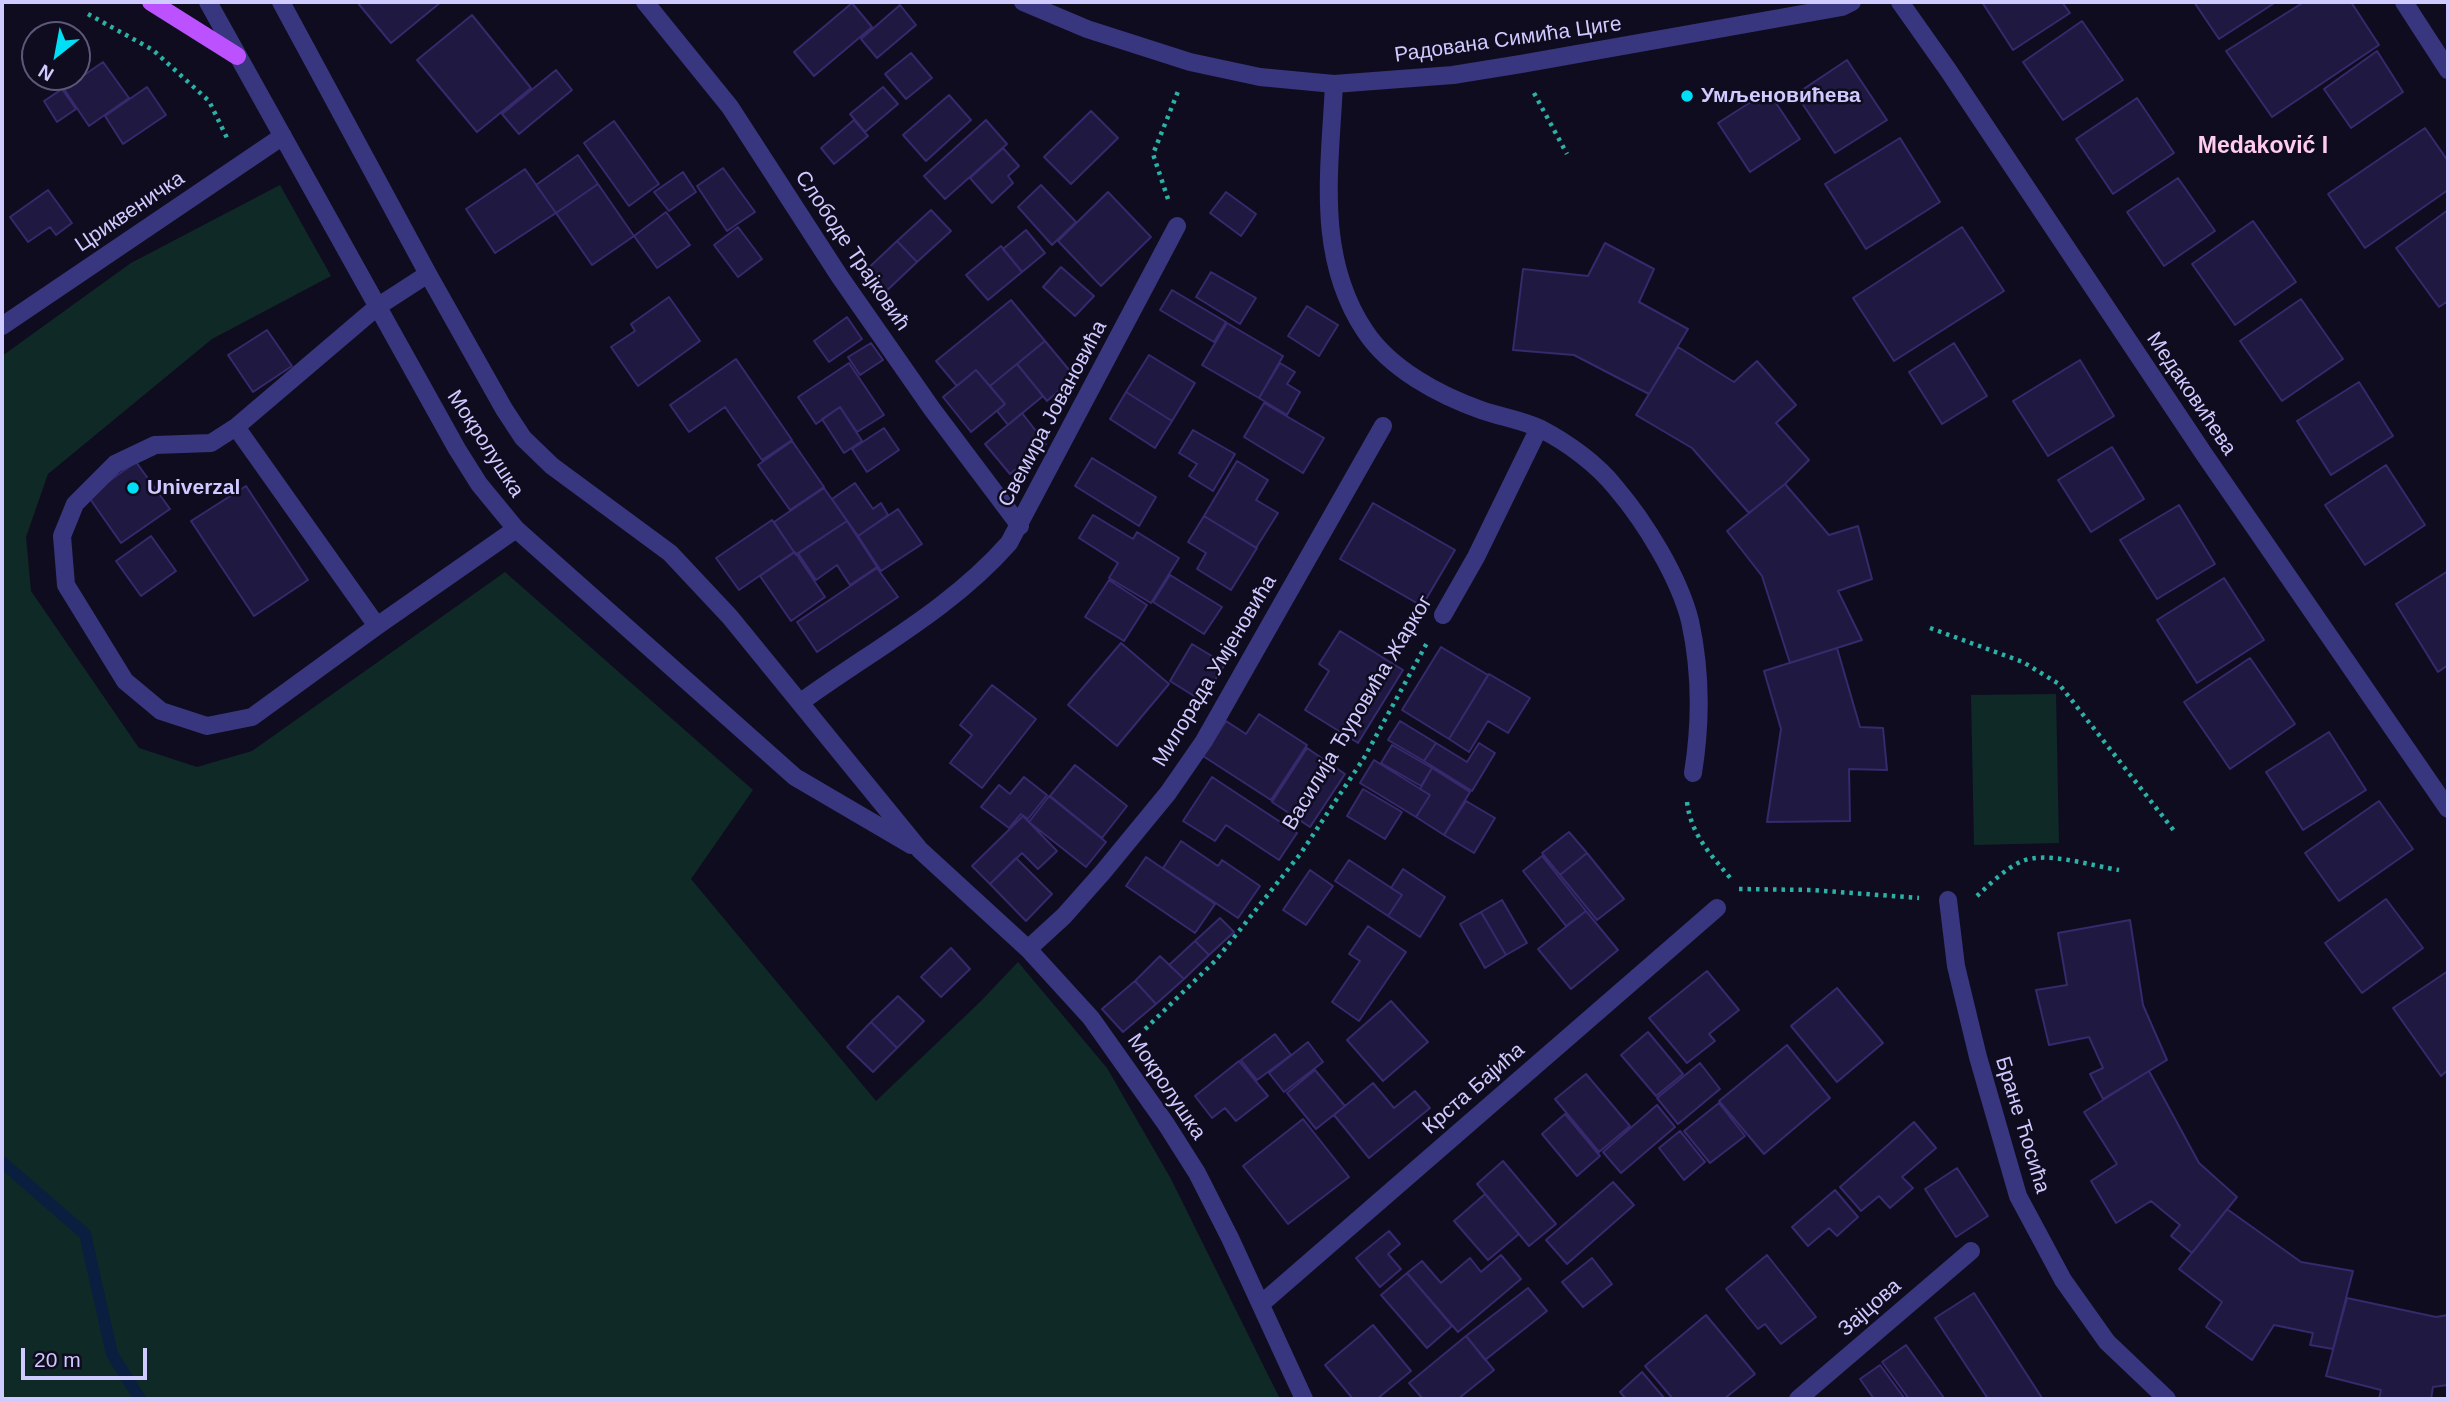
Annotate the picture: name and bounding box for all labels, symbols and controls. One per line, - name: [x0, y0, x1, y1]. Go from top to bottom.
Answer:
- street label: Радована Симића Циге: [1393, 12, 1623, 68]
- north arrow: [21, 21, 91, 91]
- text: N: [35, 60, 57, 85]
- place label: Умљеновићева: [1701, 83, 1861, 109]
- marker: Умљеновићева: [1679, 88, 1695, 104]
- district label: Medaković I: [2198, 133, 2328, 161]
- street label: Цриквеничка: [71, 166, 189, 258]
- street label: Слободе Трајковић: [789, 166, 915, 336]
- street label: Свемира Јовановића: [993, 317, 1113, 511]
- street label: Медаковићева: [2141, 328, 2241, 460]
- street label: Мокролушка: [441, 386, 529, 502]
- place label: Univerzal: [147, 475, 240, 501]
- marker: Univerzal: [125, 480, 141, 496]
- street label: Милорада Умјеновића: [1148, 571, 1282, 771]
- street label: Василија Ђуровића Жарког: [1278, 591, 1438, 835]
- street label: Мокролушка: [1121, 1029, 1211, 1145]
- street label: Крста Бајића: [1418, 1038, 1530, 1140]
- street label: Бране Ћосића: [1989, 1054, 2055, 1196]
- street label: Зајцова: [1833, 1274, 1907, 1342]
- scale bar: [24, 1334, 150, 1378]
- text: 20 m: [34, 1348, 81, 1371]

